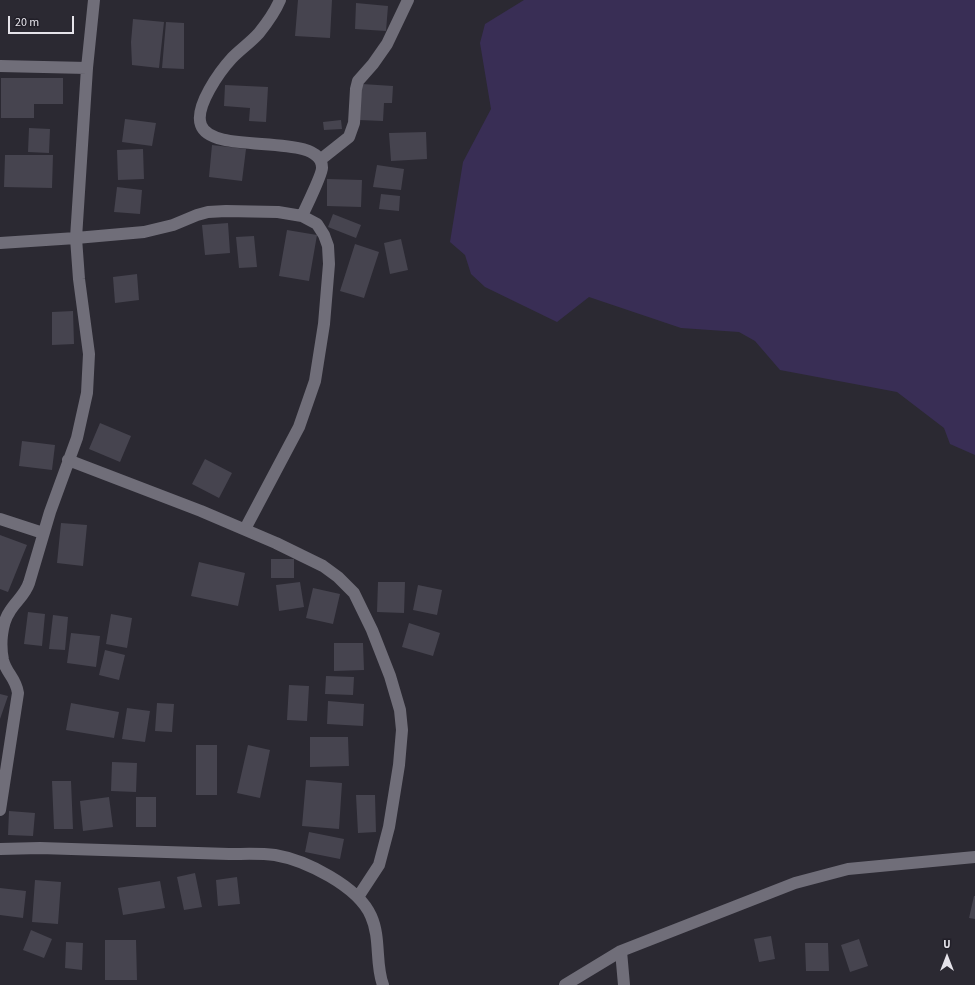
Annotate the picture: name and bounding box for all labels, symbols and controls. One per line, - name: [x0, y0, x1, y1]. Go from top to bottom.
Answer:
- scale bar: [10, 8, 76, 34]
- text: 20 m: [15, 14, 39, 31]
- north arrow: [927, 937, 967, 977]
- text: U: [943, 937, 951, 952]

